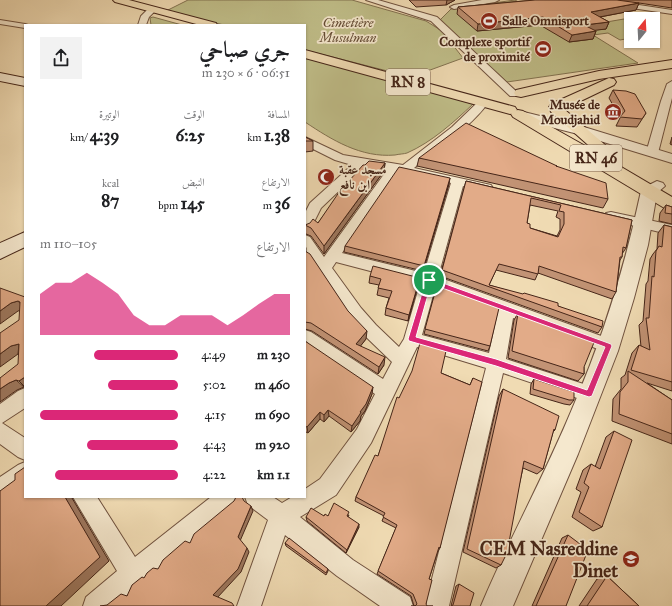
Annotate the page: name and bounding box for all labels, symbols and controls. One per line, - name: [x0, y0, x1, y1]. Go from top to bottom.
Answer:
- sports icon: Salle Omnisport: [479, 11, 499, 31]
- north arrow: [624, 12, 660, 48]
- map controls: [624, 12, 660, 48]
- place label: Salle Omnisport: [502, 13, 589, 29]
- park label: Cimetière Musulman: [318, 15, 377, 46]
- place label: Complexe sportif de proximité: [439, 34, 533, 65]
- text: جري صباحي: [199, 36, 290, 63]
- button: share: [40, 37, 82, 79]
- sports icon: Complexe sportif de proximité: [533, 39, 553, 59]
- text: 06:51 · 6 × 230 m: [202, 65, 290, 81]
- road number: RN 8: [386, 69, 430, 95]
- place label: Musée de Moudjahid: [541, 97, 601, 128]
- museum icon: Musée de Moudjahid: [603, 102, 623, 122]
- text: الوتيرة: [99, 108, 119, 121]
- text: الوقت: [184, 108, 205, 121]
- text: المسافة: [268, 108, 290, 121]
- text: 4:39: [90, 125, 119, 146]
- text: 6:25: [176, 125, 205, 146]
- text: 1.38: [264, 125, 290, 146]
- text: /km: [70, 131, 90, 144]
- text: km: [247, 131, 264, 144]
- road number: RN 46: [570, 145, 622, 171]
- place label: مسجد عقبة ابن نافع: [339, 162, 387, 197]
- mosque icon: مسجد عقبة ابن نافع: [316, 167, 336, 187]
- text: النبض: [182, 176, 205, 189]
- text: الارتفاع: [261, 176, 290, 189]
- text: kcal: [102, 177, 119, 190]
- text: 87: [101, 190, 119, 211]
- text: 145: [181, 193, 205, 214]
- text: 36: [274, 193, 290, 214]
- text: bpm: [158, 199, 181, 212]
- text: m: [263, 199, 274, 212]
- text: 105–110 m: [40, 236, 97, 252]
- text: الارتفاع: [256, 239, 290, 255]
- pin: [412, 263, 446, 297]
- icon: arrive: [418, 269, 440, 291]
- text: 4:49: [201, 347, 226, 363]
- text: 230 m: [257, 347, 290, 363]
- text: 5:02: [203, 377, 226, 393]
- text: 460 m: [255, 377, 290, 393]
- text: 4:15: [204, 407, 226, 423]
- text: 690 m: [255, 407, 290, 423]
- text: 4:43: [203, 437, 226, 453]
- text: 920 m: [255, 437, 290, 453]
- text: 4:22: [203, 467, 226, 483]
- text: 1.1 km: [257, 467, 290, 483]
- place label: CEM Nasreddine Dinet: [480, 537, 618, 582]
- school or university icon: CEM Nasreddine Dinet: [621, 549, 641, 569]

